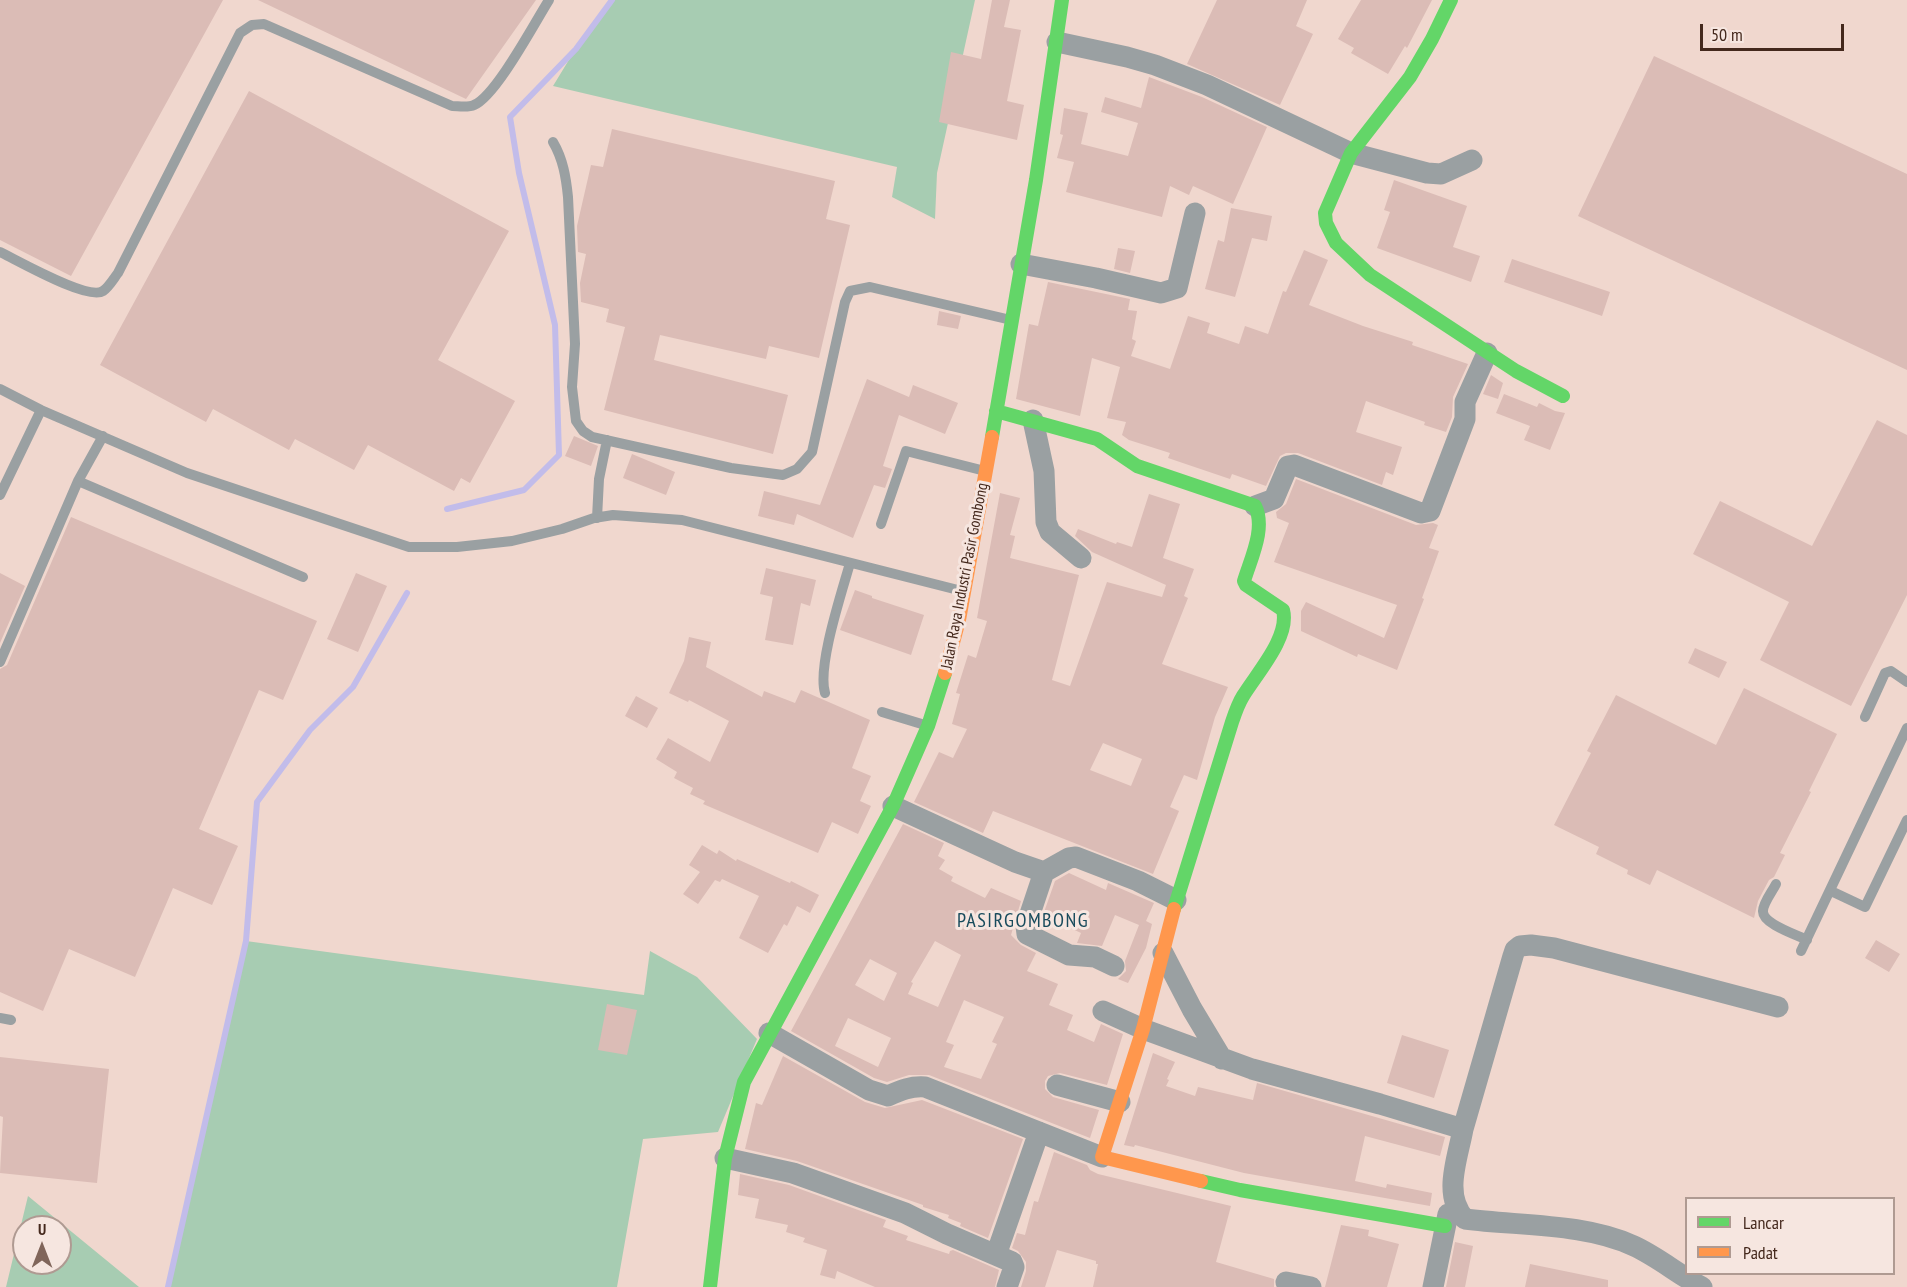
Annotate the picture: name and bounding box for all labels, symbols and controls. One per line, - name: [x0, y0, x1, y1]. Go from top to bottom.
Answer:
- scale bar: [1703, 12, 1847, 50]
- text: 50 m: [1711, 23, 1743, 46]
- street label: Jalan Raya Industri Pasir Gombong: [938, 481, 992, 671]
- district label: PASIRGOMBONG: [957, 909, 1089, 933]
- legend: [1685, 1197, 1895, 1275]
- text: Lancar: [1743, 1211, 1784, 1234]
- north arrow: [12, 1215, 72, 1275]
- text: U: [38, 1219, 46, 1239]
- text: Padat: [1743, 1241, 1778, 1264]

